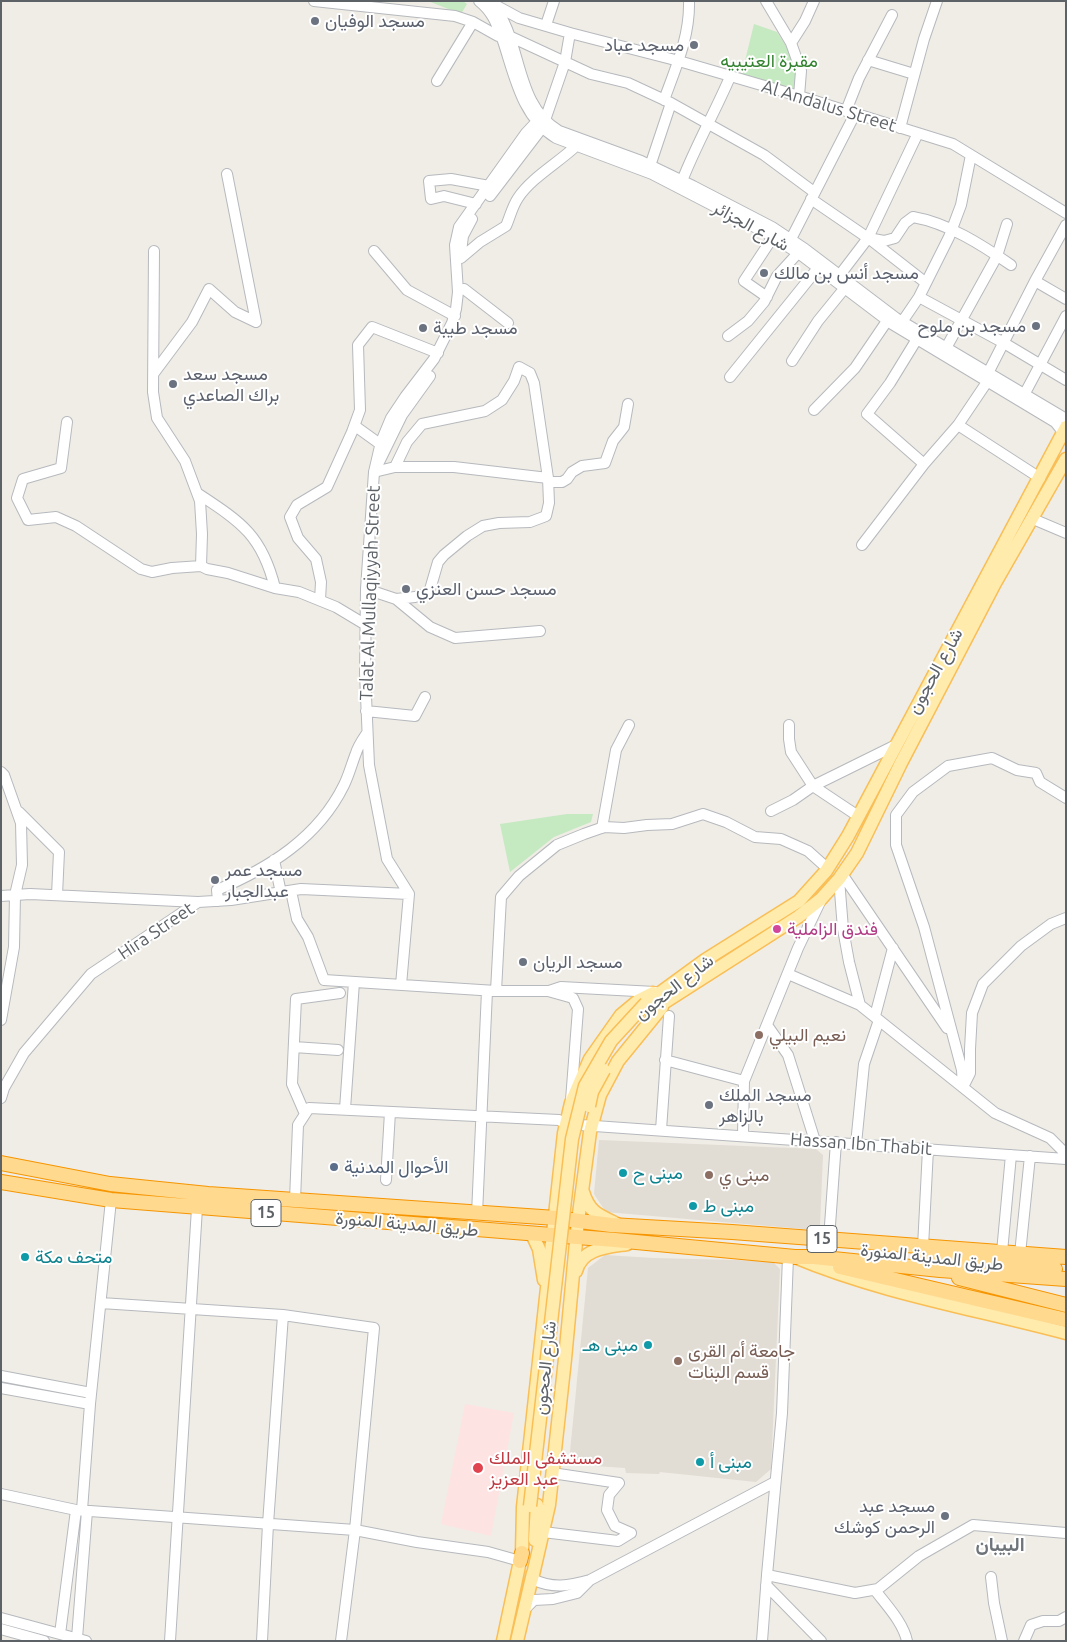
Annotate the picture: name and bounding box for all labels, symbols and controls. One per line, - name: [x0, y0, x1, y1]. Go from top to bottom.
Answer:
- place label: مسجد الوفيان: [325, 10, 425, 32]
- marker: مسجد الوفيان: [309, 15, 321, 27]
- place label: مسجد عباد: [604, 34, 684, 56]
- marker: مسجد عباد: [688, 39, 700, 51]
- park label: مقبرة العتيبيه: [720, 50, 818, 72]
- street label: Al Andalus Street: [759, 75, 899, 137]
- street label: شارع الجزائر: [709, 196, 793, 256]
- place label: مسجد أنس بن مالك: [774, 262, 919, 284]
- marker: مسجد أنس بن مالك: [758, 267, 770, 279]
- place label: مسجد بن ملوح: [917, 315, 1026, 337]
- place label: مسجد طيبة: [433, 317, 518, 339]
- marker: مسجد بن ملوح: [1030, 320, 1042, 332]
- marker: مسجد طيبة: [417, 322, 429, 334]
- place label: مسجد سعد براك الصاعدي: [183, 363, 279, 406]
- marker: مسجد سعد براك الصاعدي: [167, 378, 179, 390]
- street label: Talat Al Mullaqiyyah Street: [355, 485, 385, 701]
- place label: مسجد حسن العنزي: [416, 578, 556, 600]
- marker: مسجد حسن العنزي: [400, 583, 412, 595]
- street label: شارع الحجون: [903, 624, 967, 718]
- place label: مسجد عمر عبدالجبار: [225, 859, 302, 902]
- marker: مسجد عمر عبدالجبار: [209, 874, 221, 886]
- street label: Hira Street: [114, 898, 198, 964]
- place label: فندق الزاملية: [787, 918, 878, 940]
- marker: فندق الزاملية: [771, 923, 783, 935]
- street label: شارع الحجون: [630, 949, 718, 1025]
- place label: مسجد الريان: [533, 951, 623, 973]
- marker: مسجد الريان: [517, 956, 529, 968]
- place label: نعيم البيلي: [769, 1024, 846, 1046]
- marker: نعيم البيلي: [753, 1029, 765, 1041]
- place label: مسجد الملك بالزاهر: [719, 1084, 812, 1126]
- marker: مسجد الملك بالزاهر: [703, 1099, 715, 1111]
- street label: Hassan Ibn Thabit: [789, 1128, 933, 1160]
- place label: الأحوال المدنية: [344, 1156, 449, 1178]
- marker: الأحوال المدنية: [328, 1161, 340, 1173]
- place label: مبنى ح: [633, 1162, 683, 1184]
- place label: مبنى ي: [719, 1164, 769, 1186]
- marker: مبنى ح: [617, 1167, 629, 1179]
- marker: مبنى ي: [703, 1169, 715, 1181]
- place label: مبنى ط: [703, 1195, 754, 1217]
- road number: 15: [251, 1200, 281, 1226]
- marker: مبنى ط: [687, 1200, 699, 1212]
- street label: طريق المدينة المنورة: [335, 1207, 479, 1241]
- road number: 15: [807, 1226, 837, 1252]
- street label: طريق المدينة المنورة: [859, 1239, 1005, 1275]
- place label: متحف مكة: [35, 1246, 112, 1268]
- marker: متحف مكة: [19, 1251, 31, 1263]
- street label: شارع الحجون: [529, 1320, 561, 1416]
- place label: مبنى هـ: [583, 1334, 638, 1356]
- marker: مبنى هـ: [642, 1339, 654, 1351]
- place label: جامعة أم القرى قسم البنات: [688, 1340, 795, 1382]
- marker: جامعة أم القرى قسم البنات: [672, 1355, 684, 1367]
- place label: مستشفى الملك عبد العزيز: [489, 1447, 602, 1490]
- place label: مبنى أ: [710, 1451, 752, 1473]
- marker: مبنى أ: [694, 1456, 706, 1468]
- marker: مستشفى الملك عبد العزيز: [471, 1461, 485, 1475]
- place label: مسجد عبد الرحمن كوشك: [834, 1495, 935, 1538]
- marker: مسجد عبد الرحمن كوشك: [939, 1510, 951, 1522]
- district label: البيبان: [975, 1534, 1025, 1556]

